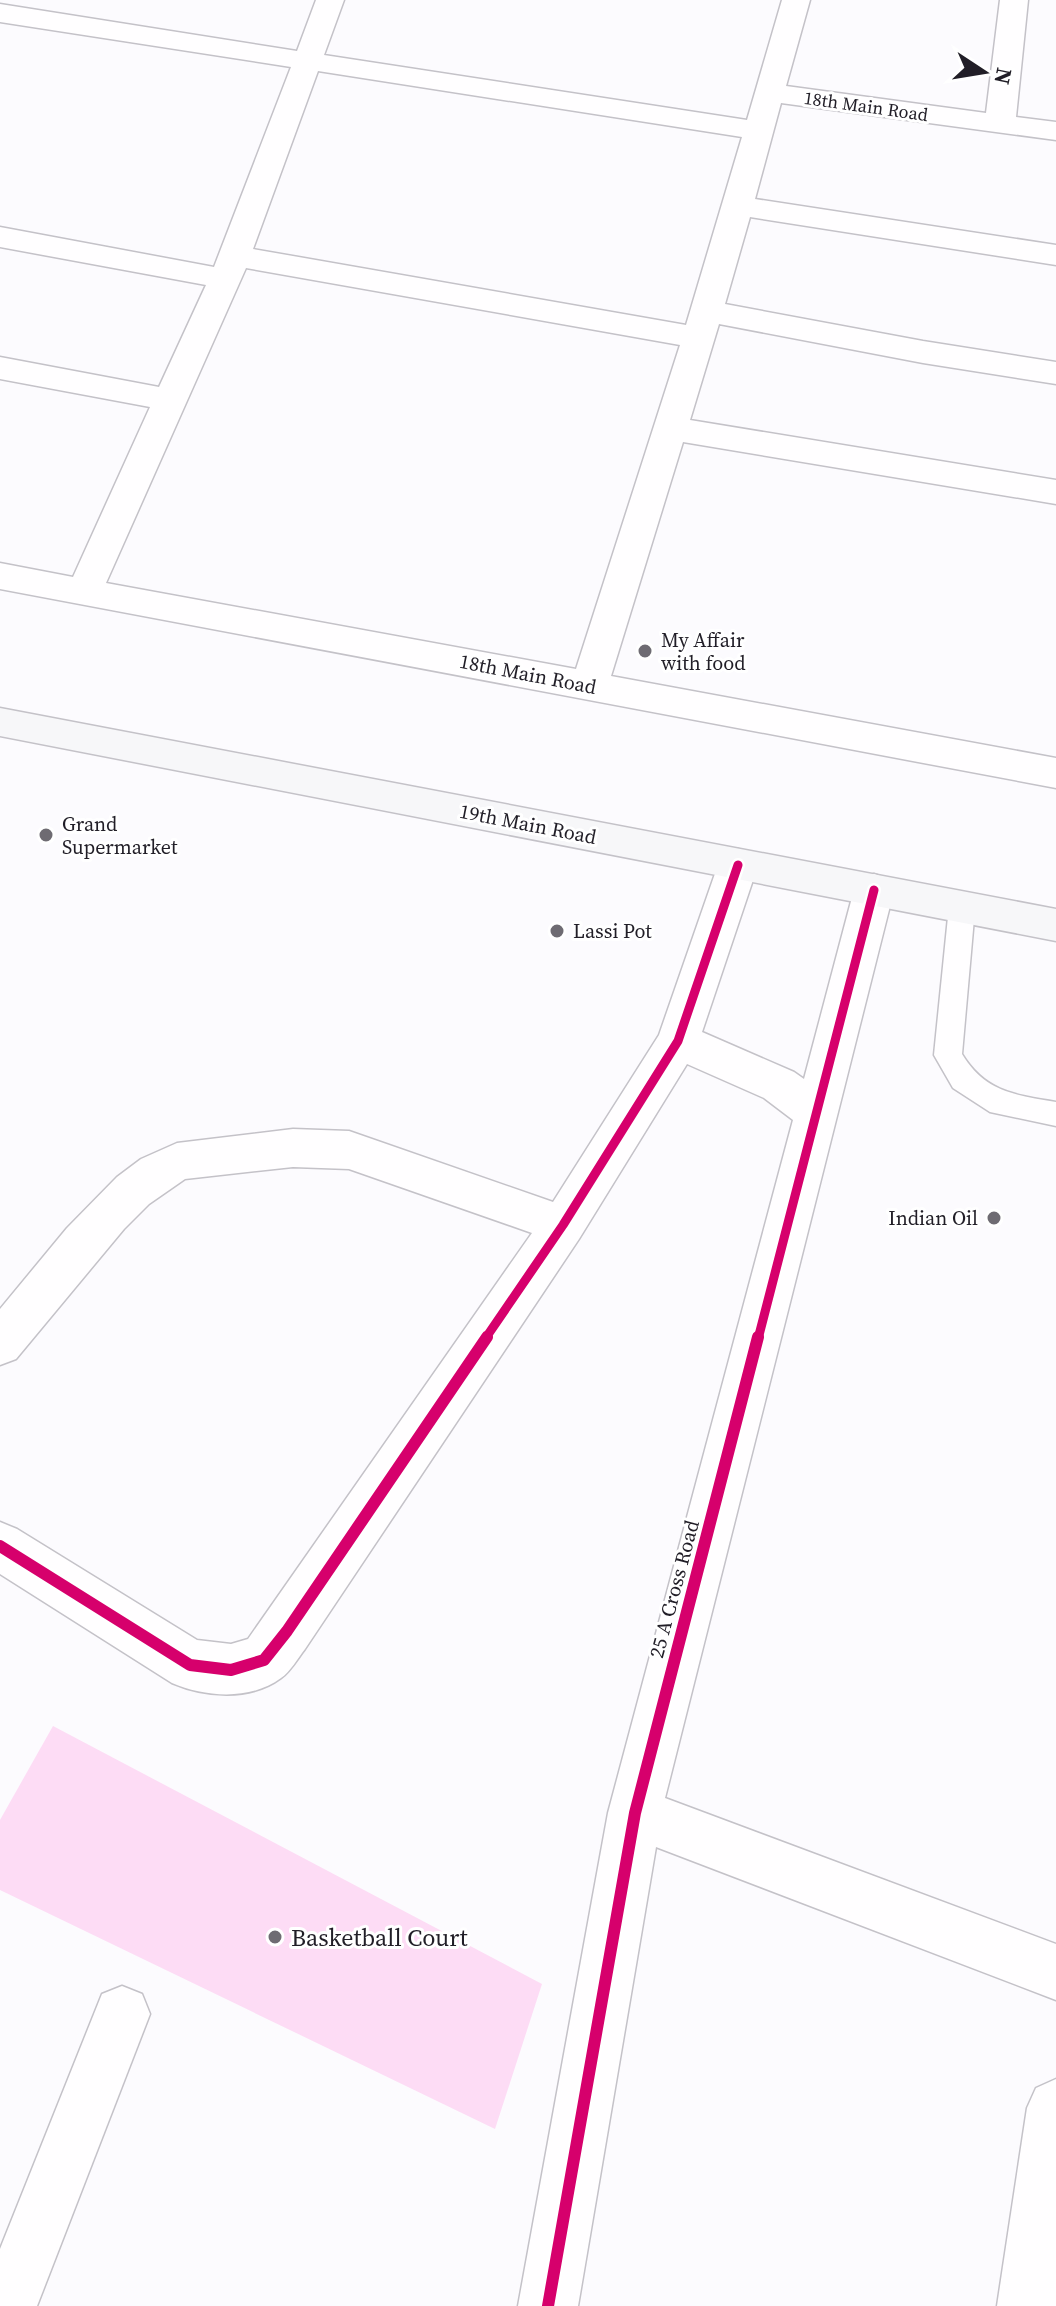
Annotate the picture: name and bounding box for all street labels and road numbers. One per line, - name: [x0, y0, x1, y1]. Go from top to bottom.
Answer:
- street label: 18th Main Road: [802, 85, 930, 127]
- street label: 18th Main Road: [457, 647, 600, 701]
- street label: 19th Main Road: [457, 797, 600, 851]
- street label: 25 A Cross Road: [642, 1516, 706, 1661]

